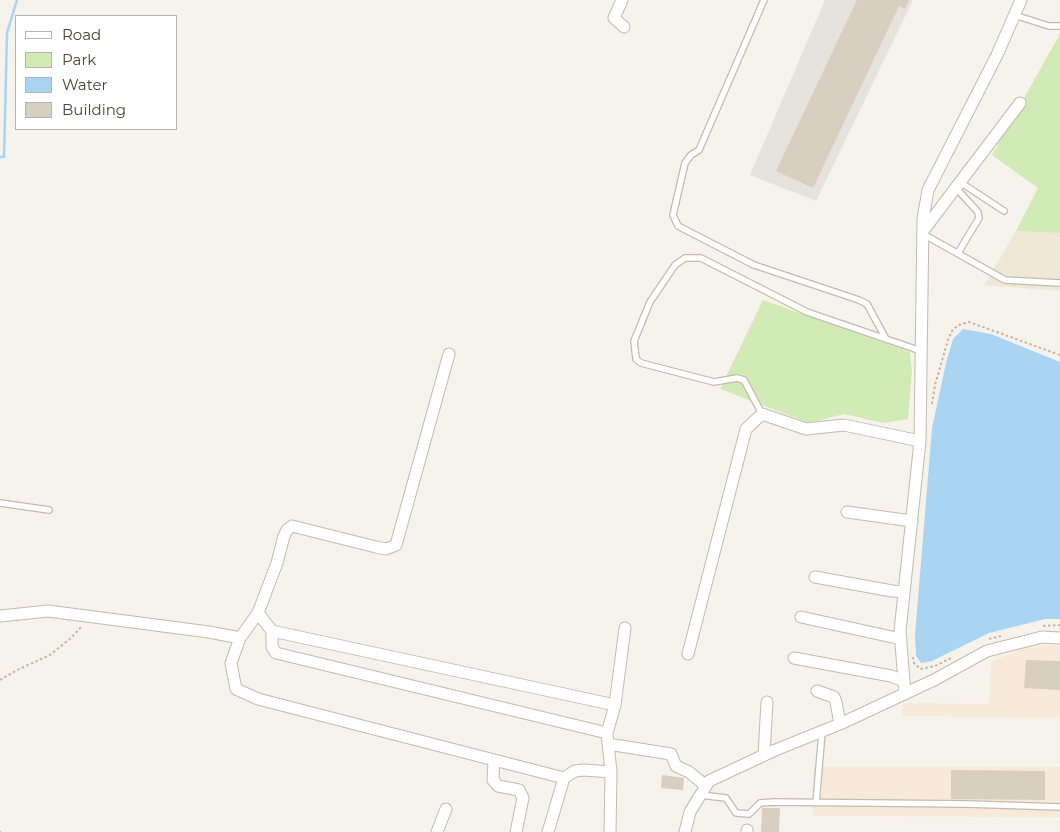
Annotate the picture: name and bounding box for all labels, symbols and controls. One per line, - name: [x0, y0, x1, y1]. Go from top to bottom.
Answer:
- legend: [15, 15, 178, 130]
- text: Road: [62, 25, 101, 44]
- text: Park: [62, 50, 96, 69]
- text: Water: [62, 75, 108, 94]
- text: Building: [62, 100, 126, 119]

